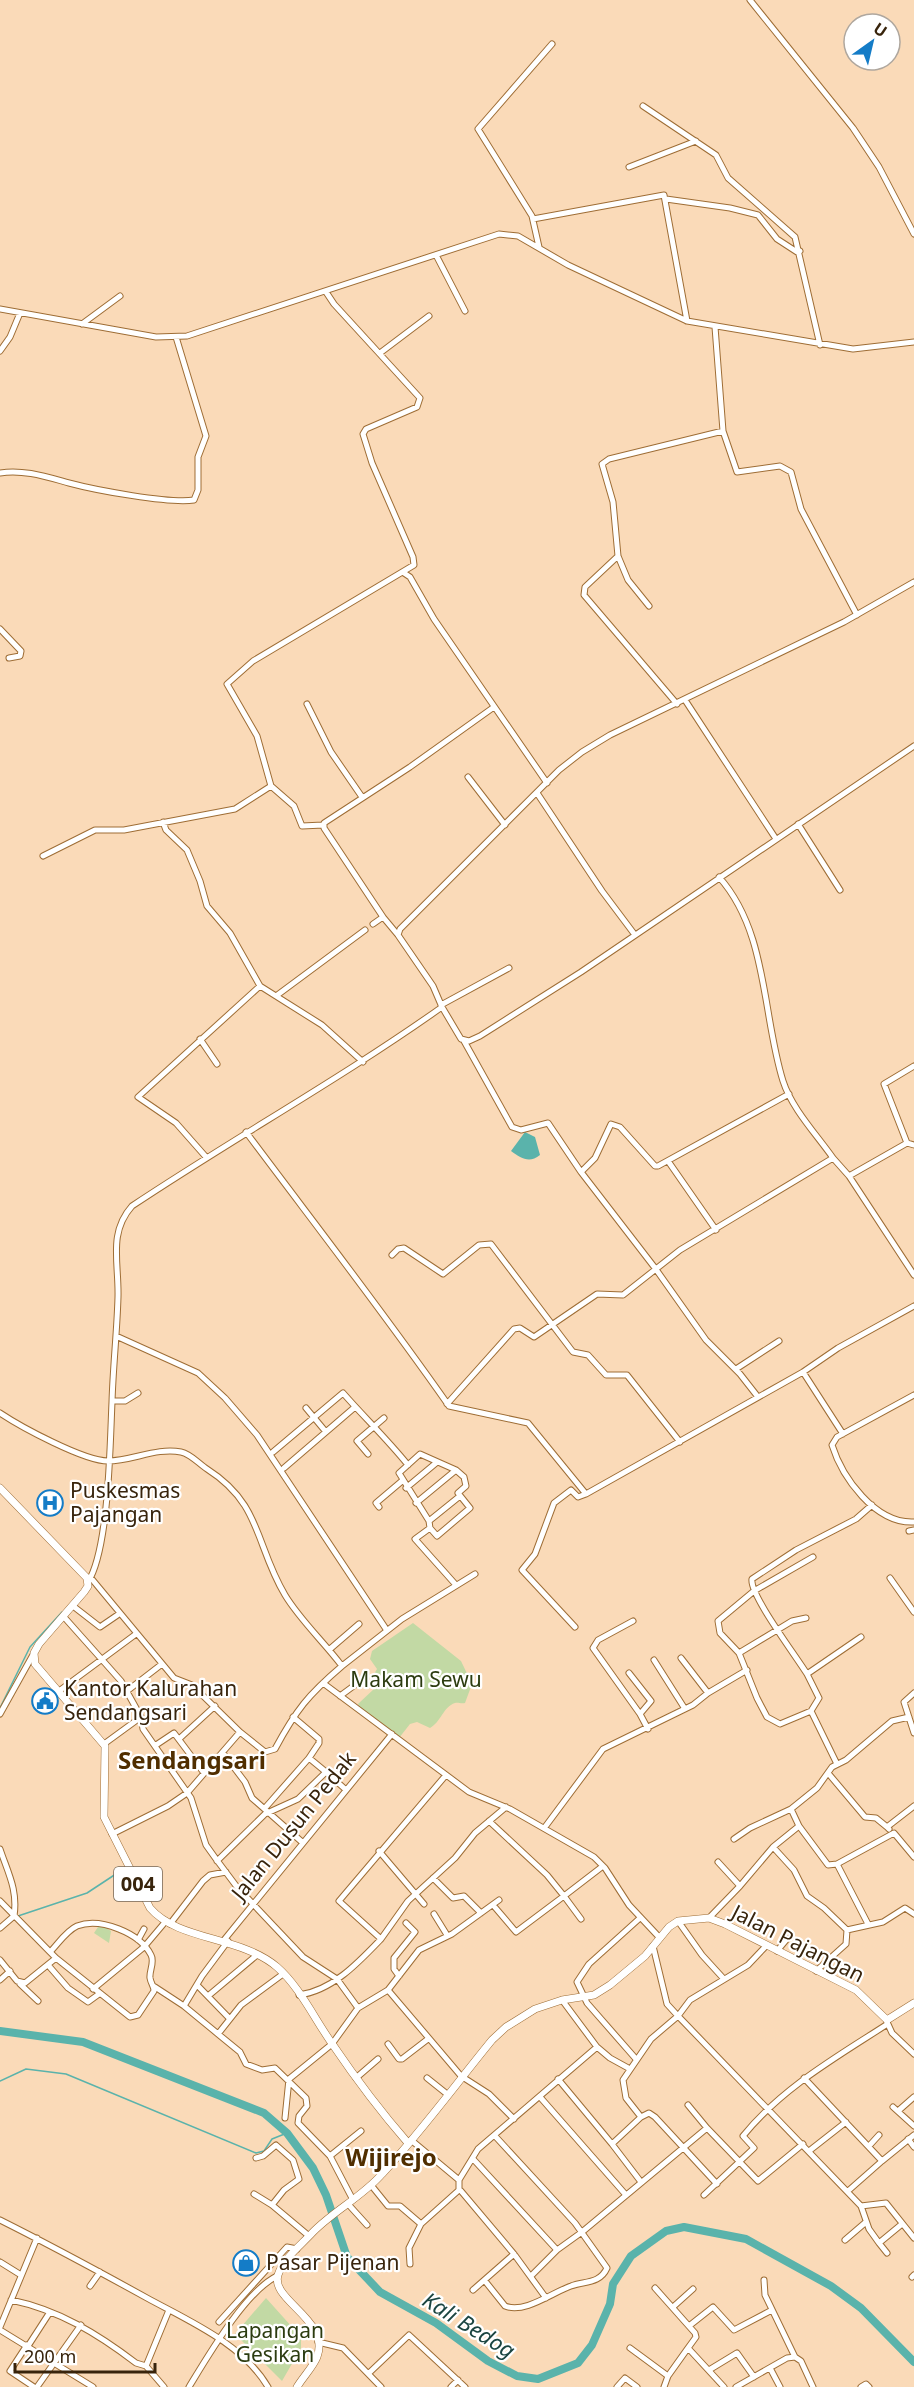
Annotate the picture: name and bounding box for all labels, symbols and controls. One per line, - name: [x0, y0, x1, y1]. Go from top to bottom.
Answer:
- north arrow: [842, 12, 902, 72]
- text: U: [869, 17, 892, 42]
- place label: Puskesmas Pajangan: [70, 1476, 180, 1528]
- hospital icon: Puskesmas Pajangan: [35, 1488, 65, 1518]
- park label: Makam Sewu: [350, 1665, 482, 1693]
- place label: Kantor Kalurahan Sendangsari: [64, 1674, 237, 1726]
- public building icon: Kantor Kalurahan Sendangsari: [30, 1686, 60, 1716]
- district label: Sendangsari: [118, 1743, 266, 1776]
- street label: Jalan Dusun Pedak: [223, 1745, 362, 1907]
- road number: 004: [114, 1867, 162, 1901]
- street label: Jalan Pajangan: [725, 1897, 870, 1989]
- district label: Wijirejo: [345, 2140, 437, 2173]
- shop icon: Pasar Pijenan: [231, 2248, 261, 2278]
- place label: Pasar Pijenan: [266, 2248, 400, 2276]
- water label: Kali Bedog: [417, 2284, 522, 2365]
- park label: Lapangan Gesikan: [226, 2316, 324, 2368]
- scale bar: [15, 2336, 154, 2374]
- text: 200 m: [24, 2344, 76, 2368]

